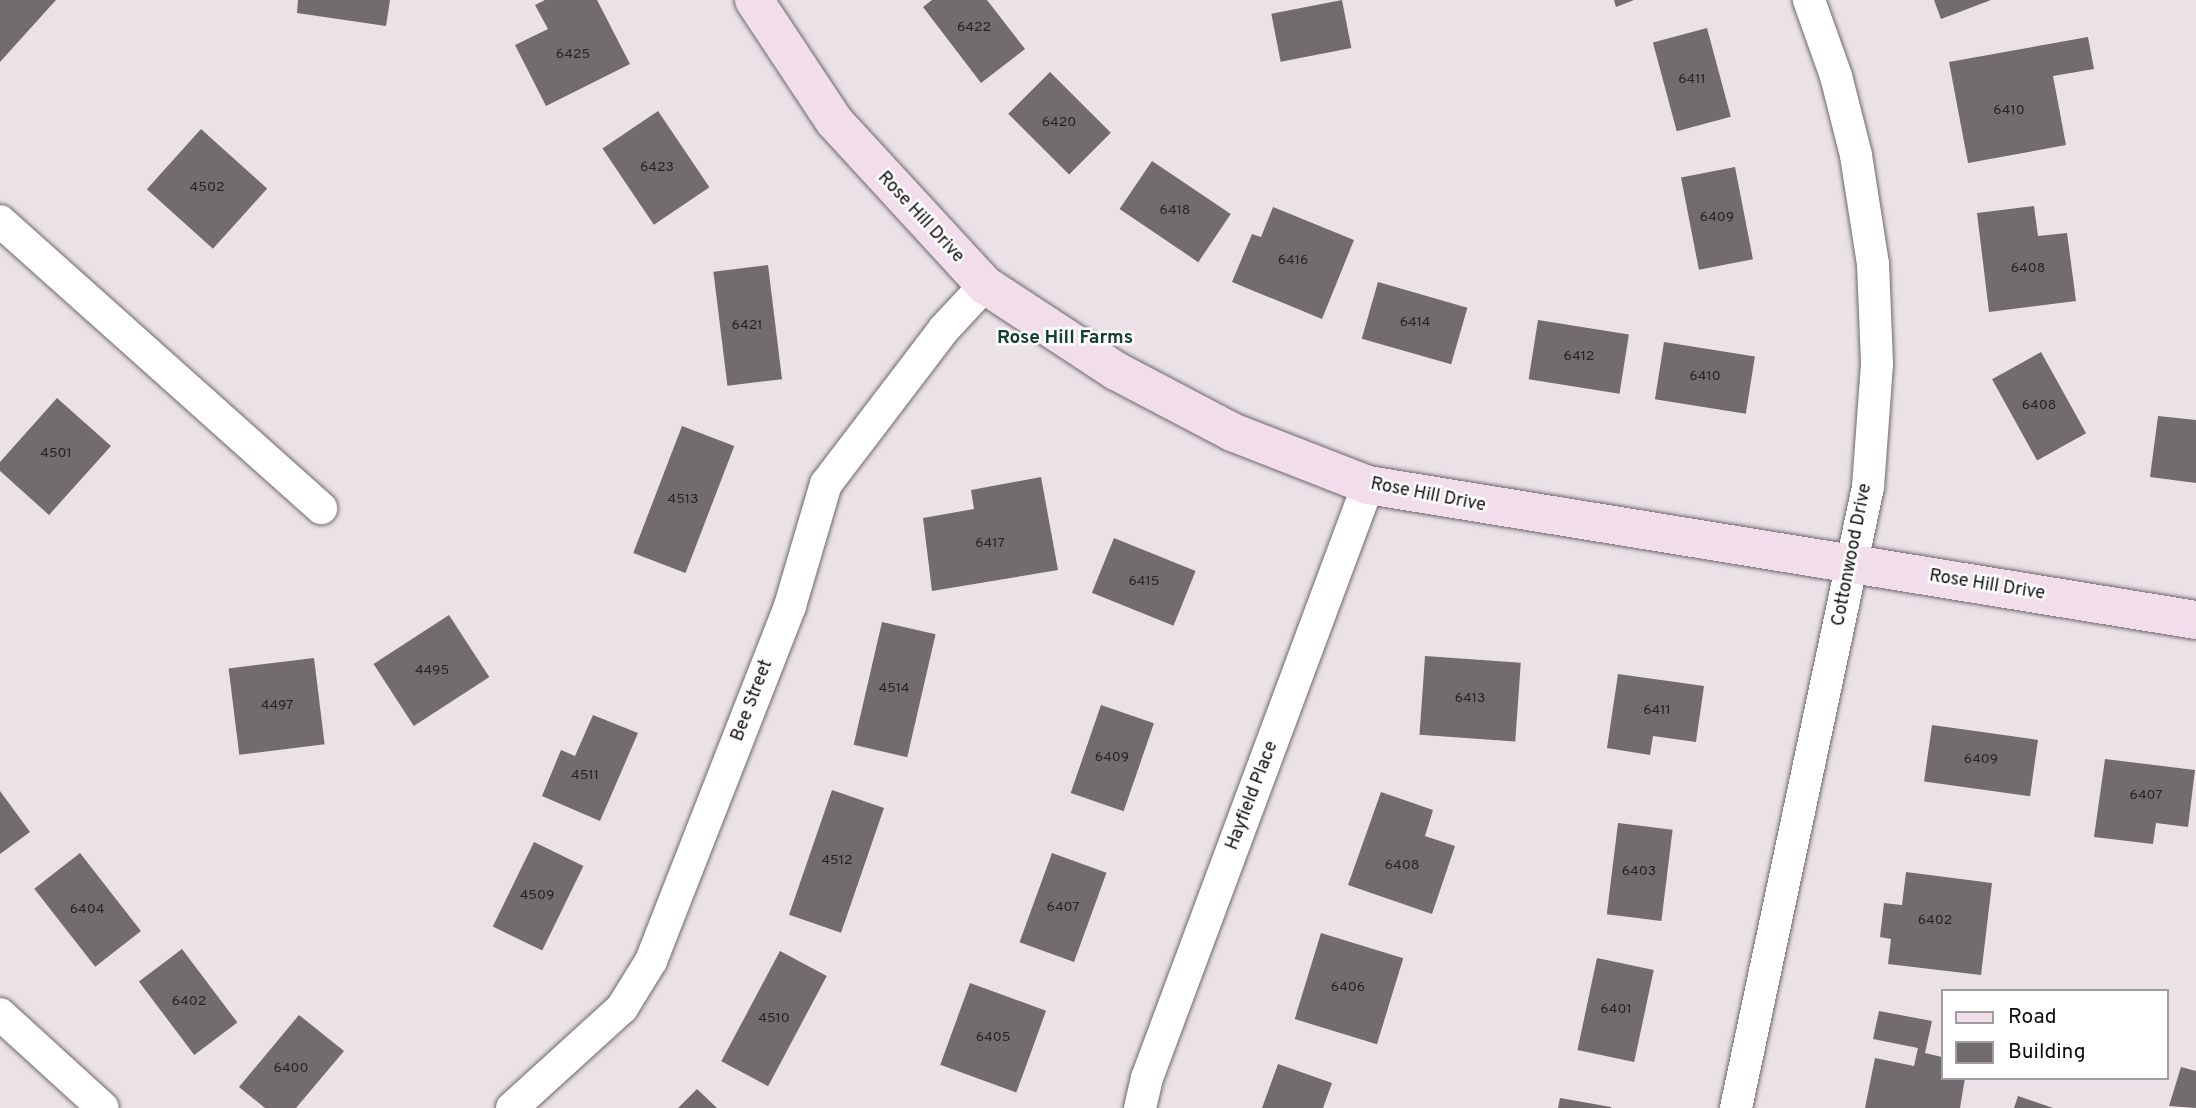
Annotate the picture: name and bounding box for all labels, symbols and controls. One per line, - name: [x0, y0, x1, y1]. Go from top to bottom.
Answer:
- house number: 6422: [957, 20, 991, 36]
- house number: 6425: [556, 47, 590, 63]
- house number: 6411: [1678, 72, 1706, 88]
- house number: 6410: [1993, 103, 2025, 119]
- house number: 6420: [1042, 115, 1076, 131]
- house number: 6423: [640, 160, 674, 176]
- street label: Rose Hill Drive: [872, 168, 968, 268]
- house number: 4502: [190, 180, 224, 196]
- house number: 6418: [1160, 203, 1190, 219]
- house number: 6409: [1700, 210, 1734, 226]
- house number: 6416: [1278, 253, 1308, 269]
- house number: 6408: [2011, 261, 2045, 277]
- house number: 6414: [1400, 315, 1430, 331]
- house number: 6421: [732, 318, 762, 334]
- district label: Rose Hill Farms: [997, 328, 1133, 350]
- house number: 6412: [1564, 349, 1594, 365]
- house number: 6410: [1689, 369, 1721, 385]
- house number: 6408: [2022, 398, 2056, 414]
- house number: 4501: [40, 446, 72, 462]
- street label: Rose Hill Drive: [1368, 474, 1488, 518]
- street label: Cottonwood Drive: [1829, 482, 1877, 628]
- house number: 4513: [667, 492, 699, 508]
- house number: 6417: [975, 536, 1005, 552]
- street label: Rose Hill Drive: [1928, 566, 2046, 606]
- house number: 6415: [1129, 574, 1159, 590]
- street label: Bee Street: [728, 657, 778, 745]
- house number: 4495: [415, 663, 449, 679]
- house number: 4514: [878, 681, 910, 697]
- house number: 6413: [1455, 691, 1485, 707]
- house number: 4497: [261, 698, 293, 714]
- house number: 6411: [1643, 703, 1671, 719]
- street label: Hayfield Place: [1222, 738, 1284, 854]
- house number: 6409: [1095, 750, 1129, 766]
- house number: 6409: [1964, 752, 1998, 768]
- house number: 4511: [571, 768, 599, 784]
- house number: 6407: [2130, 788, 2162, 804]
- house number: 4512: [821, 853, 853, 869]
- house number: 6408: [1385, 858, 1419, 874]
- house number: 6403: [1622, 864, 1656, 880]
- house number: 4509: [520, 888, 554, 904]
- house number: 6407: [1047, 900, 1079, 916]
- house number: 6404: [70, 902, 104, 918]
- house number: 6402: [1918, 913, 1952, 929]
- house number: 6406: [1331, 980, 1365, 996]
- legend: [1940, 989, 2168, 1080]
- house number: 6402: [172, 994, 206, 1010]
- house number: 6401: [1600, 1002, 1632, 1018]
- text: Road: [2008, 1004, 2057, 1031]
- house number: 4510: [758, 1011, 790, 1027]
- house number: 6405: [976, 1030, 1010, 1046]
- text: Building: [2008, 1039, 2086, 1066]
- house number: 6400: [274, 1061, 308, 1077]

